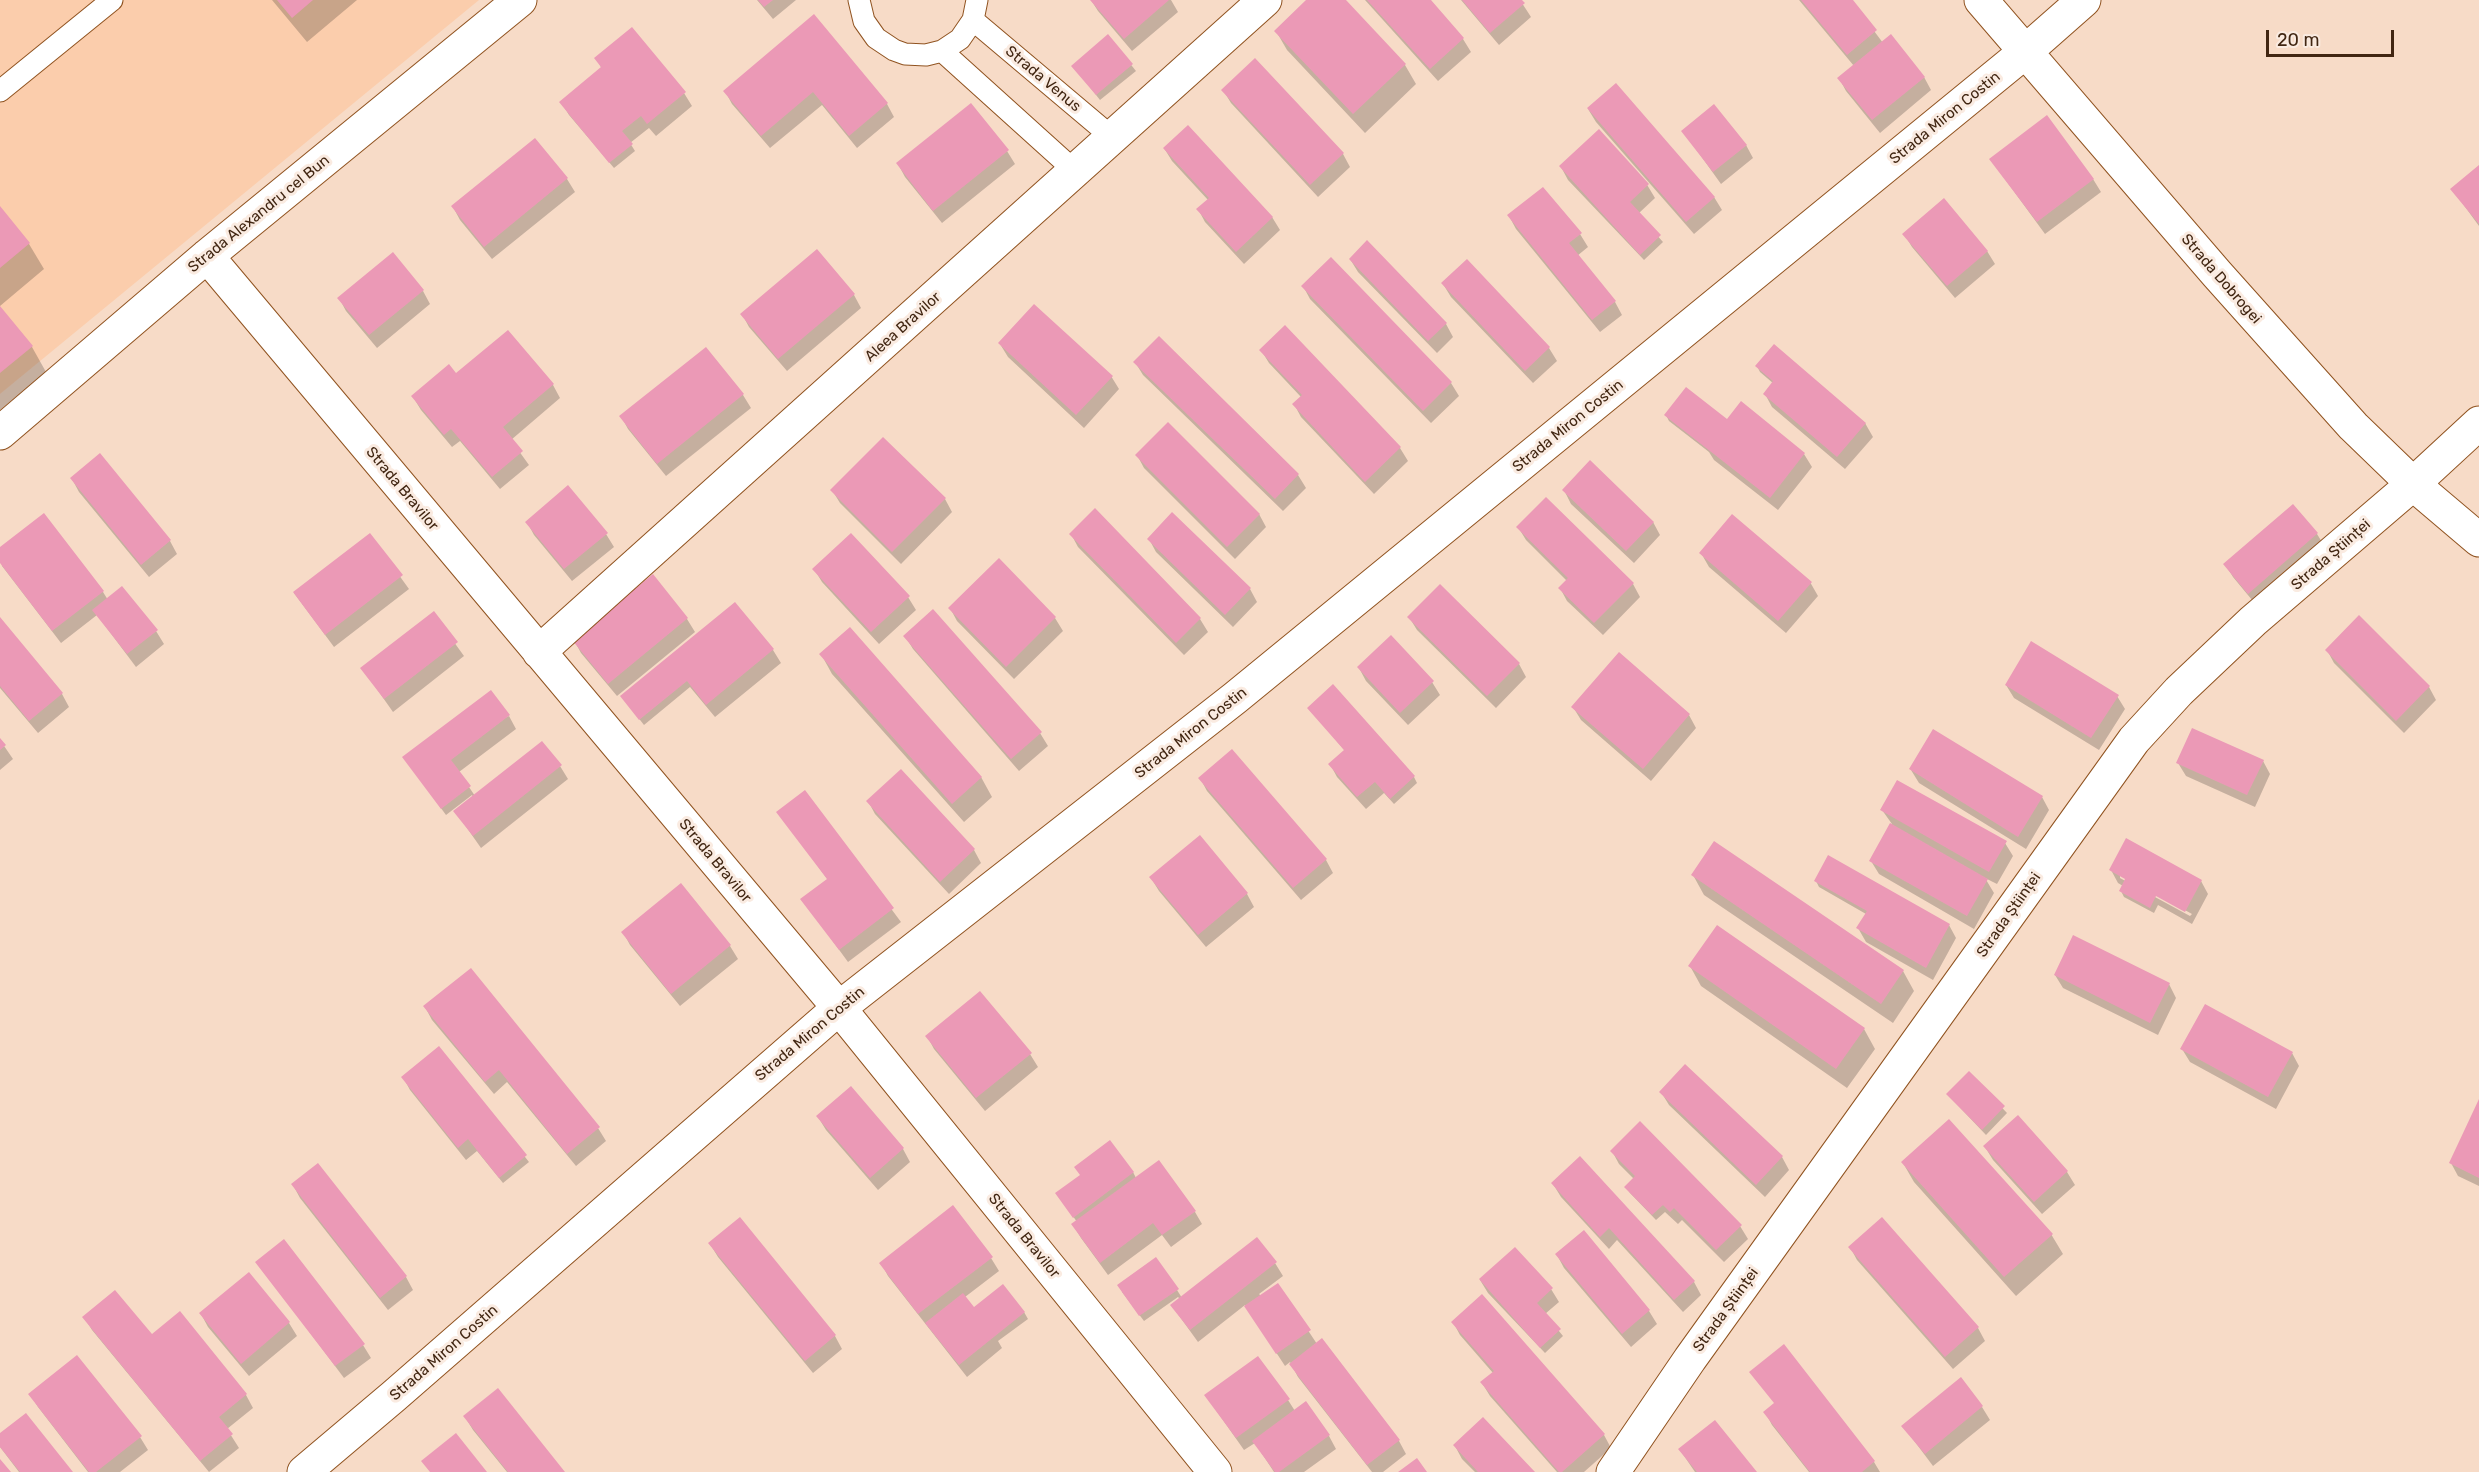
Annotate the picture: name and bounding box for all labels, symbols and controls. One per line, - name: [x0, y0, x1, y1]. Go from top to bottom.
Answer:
- scale bar: [2269, 18, 2396, 56]
- text: 20 m: [2277, 29, 2319, 51]
- street label: Strada Venus: [1002, 42, 1084, 116]
- street label: Strada Miron Costin: [1886, 68, 2004, 168]
- street label: Strada Alexandru cel Bun: [185, 151, 333, 277]
- street label: Strada Dobrogei: [2177, 230, 2265, 328]
- street label: Aleea Bravilor: [861, 288, 945, 366]
- street label: Strada Miron Costin: [1509, 376, 1627, 476]
- street label: Strada Bravilor: [362, 444, 442, 534]
- street label: Strada Științei: [2288, 516, 2374, 594]
- street label: Strada Miron Costin: [1131, 684, 1251, 782]
- street label: Strada Bravilor: [675, 816, 755, 906]
- street label: Strada Științei: [1973, 869, 2045, 961]
- street label: Strada Miron Costin: [752, 983, 868, 1085]
- street label: Strada Bravilor: [984, 1190, 1064, 1282]
- street label: Strada Științei: [1690, 1265, 1762, 1355]
- street label: Strada Miron Costin: [386, 1301, 502, 1405]

